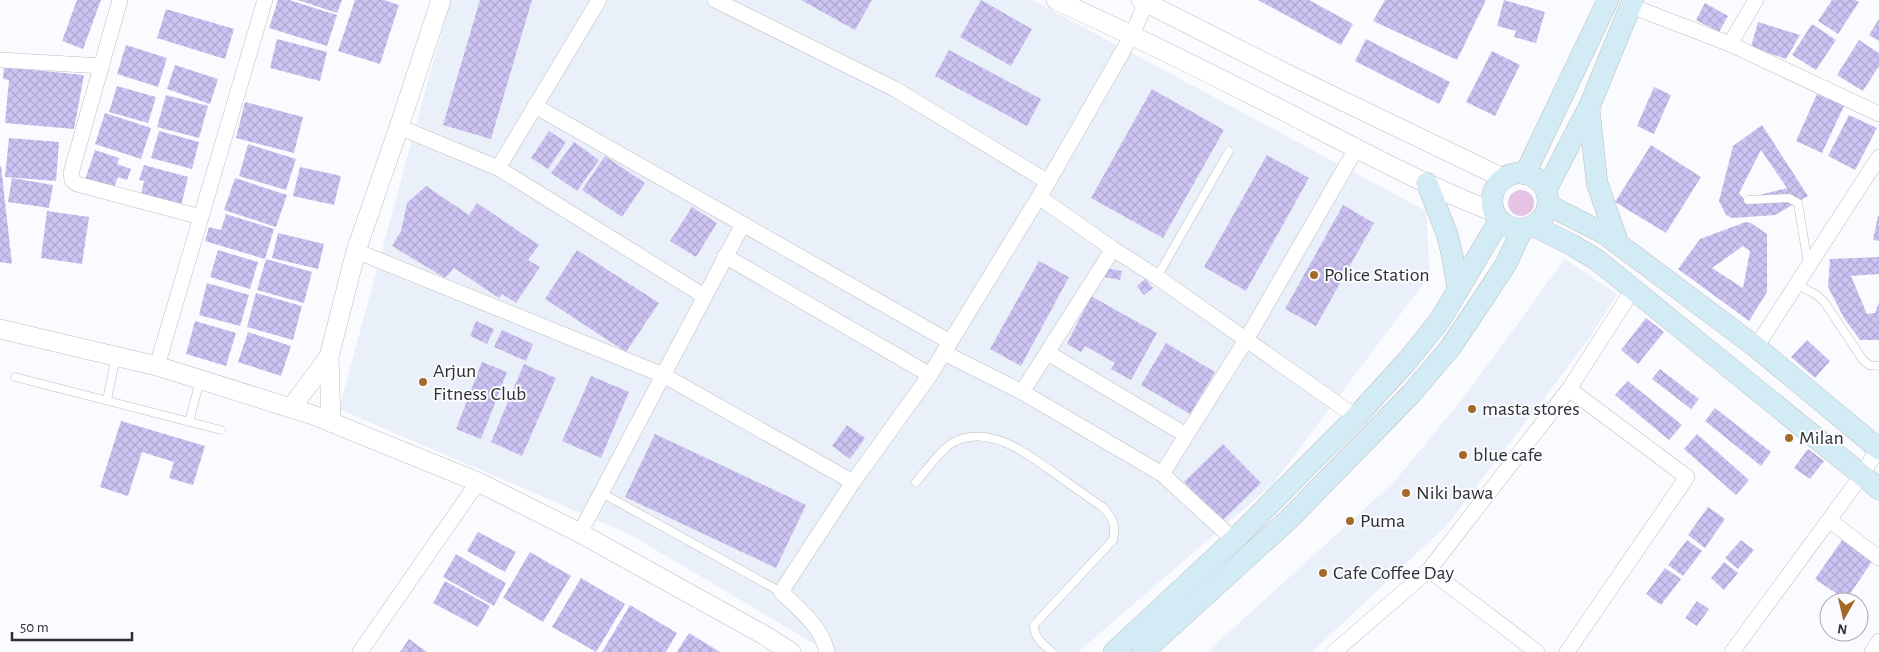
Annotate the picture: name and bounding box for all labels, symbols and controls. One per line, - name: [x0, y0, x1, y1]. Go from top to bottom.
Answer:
- place label: Police Station: [1324, 265, 1430, 285]
- marker: Police Station: [1308, 269, 1320, 281]
- place label: Arjun Fitness Club: [433, 361, 526, 404]
- marker: Arjun Fitness Club: [417, 376, 429, 388]
- place label: masta stores: [1482, 399, 1580, 419]
- marker: masta stores: [1466, 403, 1478, 415]
- place label: Milan: [1799, 428, 1844, 448]
- marker: Milan: [1783, 432, 1795, 444]
- place label: blue cafe: [1473, 445, 1542, 465]
- marker: blue cafe: [1457, 449, 1469, 461]
- place label: Niki bawa: [1416, 483, 1493, 503]
- marker: Niki bawa: [1400, 487, 1412, 499]
- place label: Puma: [1360, 511, 1405, 531]
- marker: Puma: [1344, 515, 1356, 527]
- place label: Cafe Coffee Day: [1333, 563, 1454, 583]
- marker: Cafe Coffee Day: [1317, 567, 1329, 579]
- north arrow: [1819, 592, 1869, 642]
- scale bar: [12, 610, 132, 642]
- text: 50 m: [20, 620, 49, 635]
- text: N: [1837, 621, 1848, 636]

